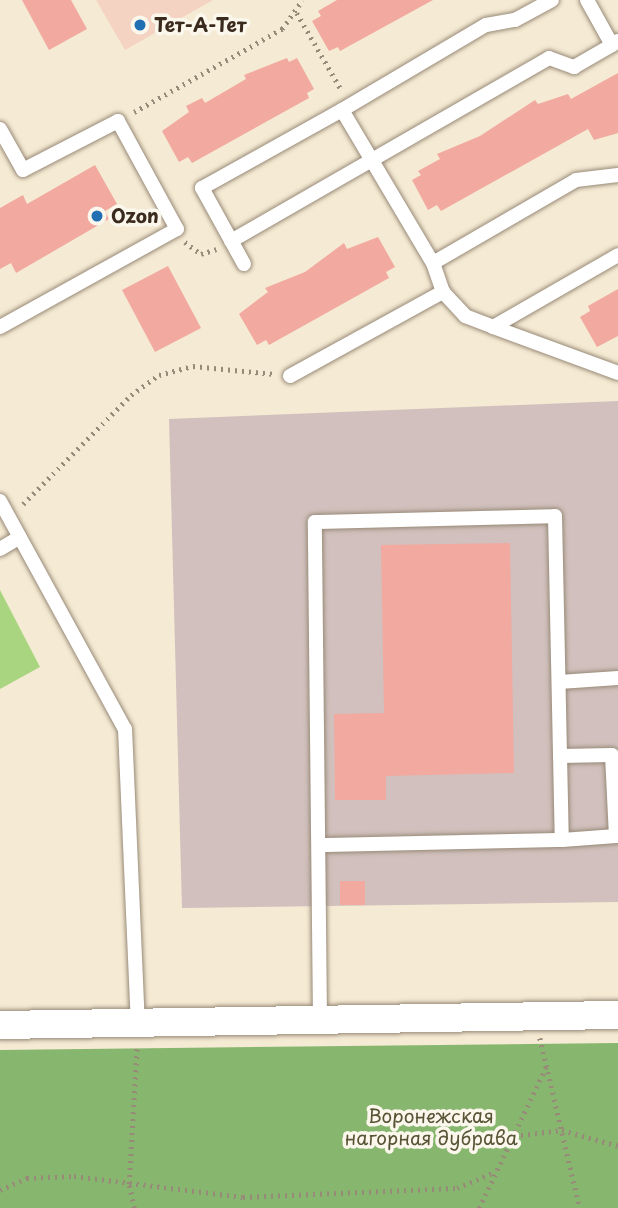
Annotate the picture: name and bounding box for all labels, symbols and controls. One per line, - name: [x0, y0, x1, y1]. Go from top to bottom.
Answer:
- place label: Тет-А-Тет: [154, 14, 246, 36]
- marker: Тет-А-Тет: [132, 17, 148, 33]
- place label: Ozon: [111, 205, 159, 227]
- marker: Ozon: [89, 208, 105, 224]
- park label: Воронежская нагорная дубрава: [344, 1105, 518, 1149]

